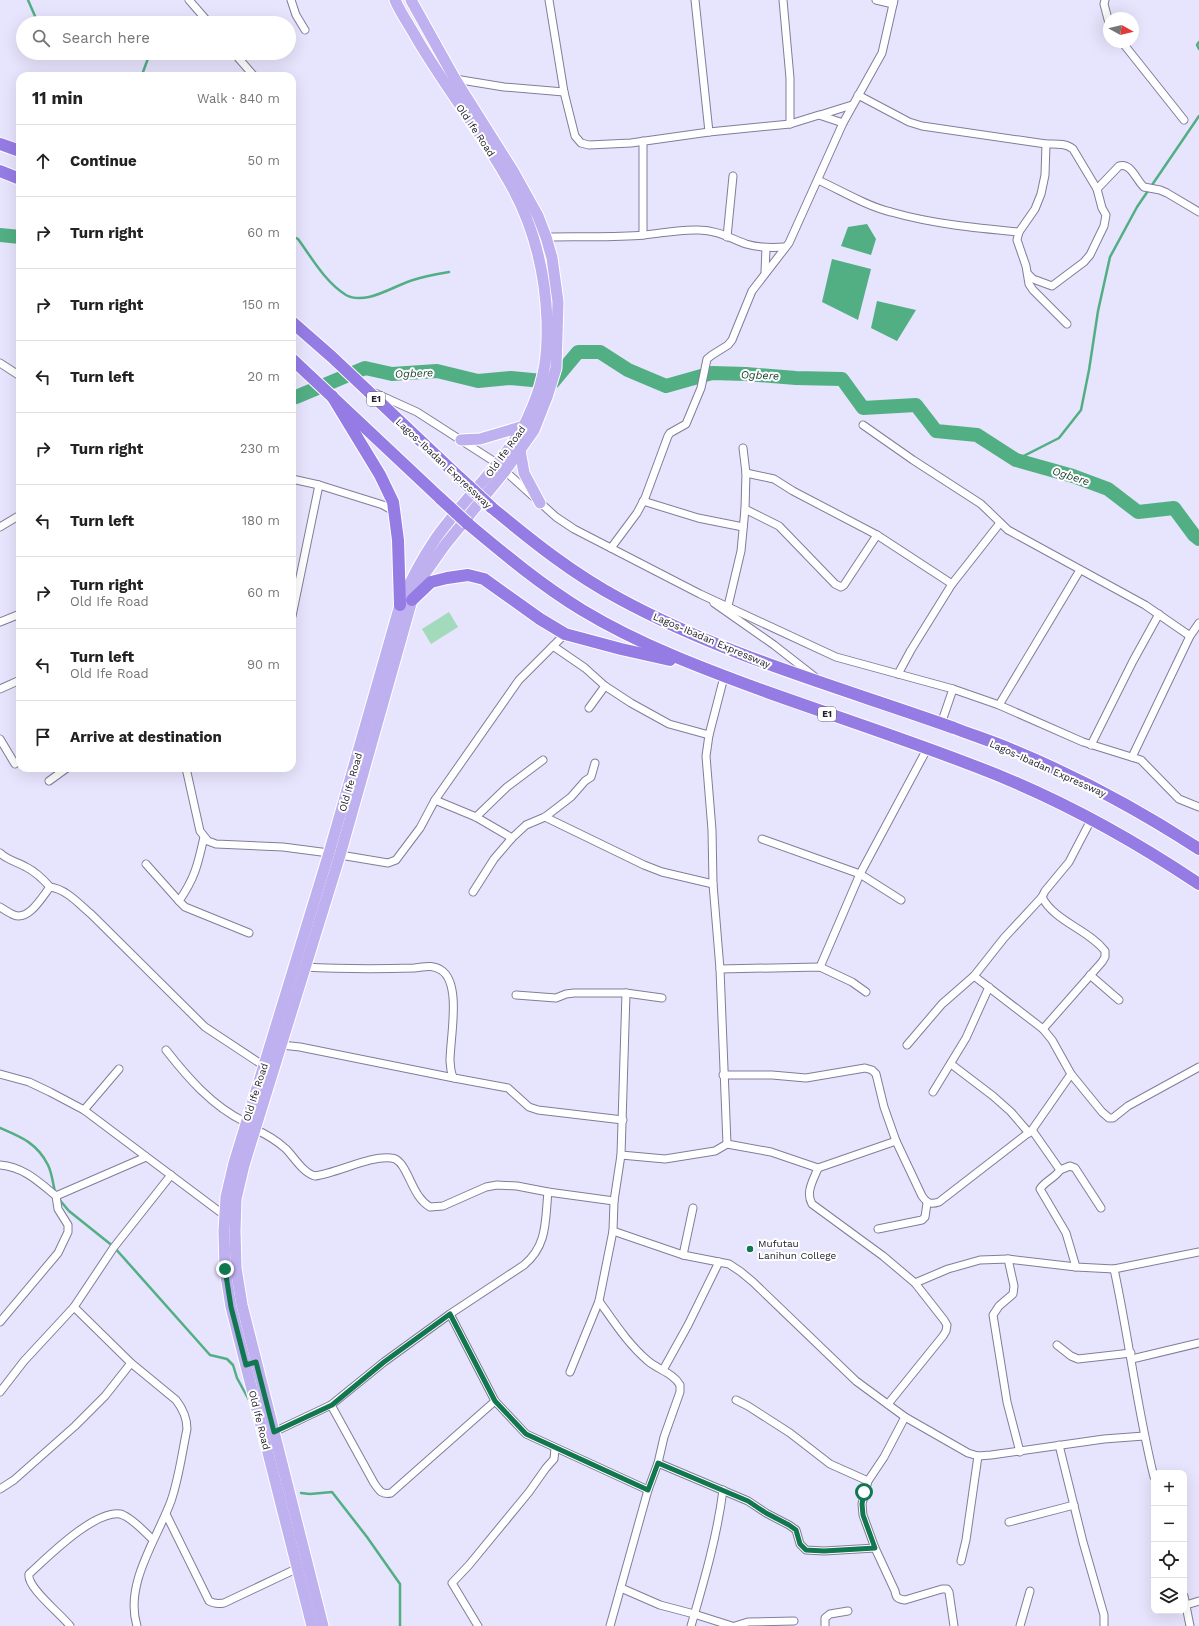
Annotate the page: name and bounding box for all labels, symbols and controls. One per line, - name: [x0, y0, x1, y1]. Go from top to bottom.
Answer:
- north arrow: [1103, 12, 1139, 48]
- search box: [16, 16, 296, 60]
- icon: search: [30, 27, 52, 49]
- text: Search here: [62, 29, 150, 47]
- text: 11 min: [32, 88, 83, 108]
- text: Walk · 840 m: [197, 91, 280, 106]
- street label: Old Ife Road: [454, 102, 497, 158]
- icon: ahead: [32, 150, 54, 172]
- text: Continue: [70, 152, 137, 170]
- text: 50 m: [248, 153, 280, 168]
- icon: right: [32, 222, 54, 244]
- text: Turn right: [70, 224, 143, 242]
- text: 60 m: [247, 225, 280, 240]
- icon: right: [32, 294, 54, 316]
- text: Turn right: [70, 296, 143, 314]
- text: 150 m: [242, 297, 280, 312]
- icon: left: [32, 366, 54, 388]
- water label: Ogbere: [395, 366, 433, 381]
- text: Turn left: [70, 368, 134, 386]
- water label: Ogbere: [741, 368, 779, 383]
- text: 20 m: [248, 369, 280, 384]
- road number: E1: [367, 392, 385, 406]
- street label: Lagos-Ibadan Expressway: [394, 416, 494, 511]
- street label: Old Ife Road: [483, 424, 528, 479]
- icon: right: [32, 438, 54, 460]
- text: Turn right: [70, 440, 143, 458]
- text: 230 m: [240, 441, 280, 456]
- water label: Ogbere: [1051, 464, 1091, 489]
- icon: left: [32, 510, 54, 532]
- text: Turn left: [70, 512, 134, 530]
- text: 180 m: [242, 513, 280, 528]
- text: Turn right: [70, 576, 143, 594]
- icon: right: [32, 582, 54, 604]
- text: 60 m: [247, 585, 280, 600]
- text: Old Ife Road: [70, 594, 149, 609]
- street label: Lagos-Ibadan Expressway: [651, 611, 773, 671]
- text: Turn left: [70, 648, 134, 666]
- icon: left: [32, 654, 54, 676]
- text: 90 m: [247, 657, 280, 672]
- text: Old Ife Road: [70, 666, 149, 681]
- road number: E1: [818, 707, 836, 721]
- icon: arrive: [32, 726, 54, 748]
- text: Arrive at destination: [70, 728, 222, 746]
- street label: Lagos-Ibadan Expressway: [988, 738, 1109, 800]
- street label: Old Ife Road: [337, 752, 364, 813]
- street label: Old Ife Road: [241, 1062, 270, 1123]
- place label: Mufutau Lanihun College: [758, 1238, 837, 1261]
- marker: Mufutau Lanihun College: [745, 1244, 755, 1254]
- route end: [216, 1260, 234, 1278]
- street label: Old Ife Road: [247, 1389, 272, 1451]
- map controls: [1151, 1470, 1187, 1614]
- button: +: [1151, 1470, 1187, 1506]
- route start: [855, 1483, 873, 1501]
- button: −: [1151, 1506, 1187, 1542]
- button: locate: [1151, 1542, 1187, 1578]
- button: layers: [1151, 1578, 1187, 1614]

